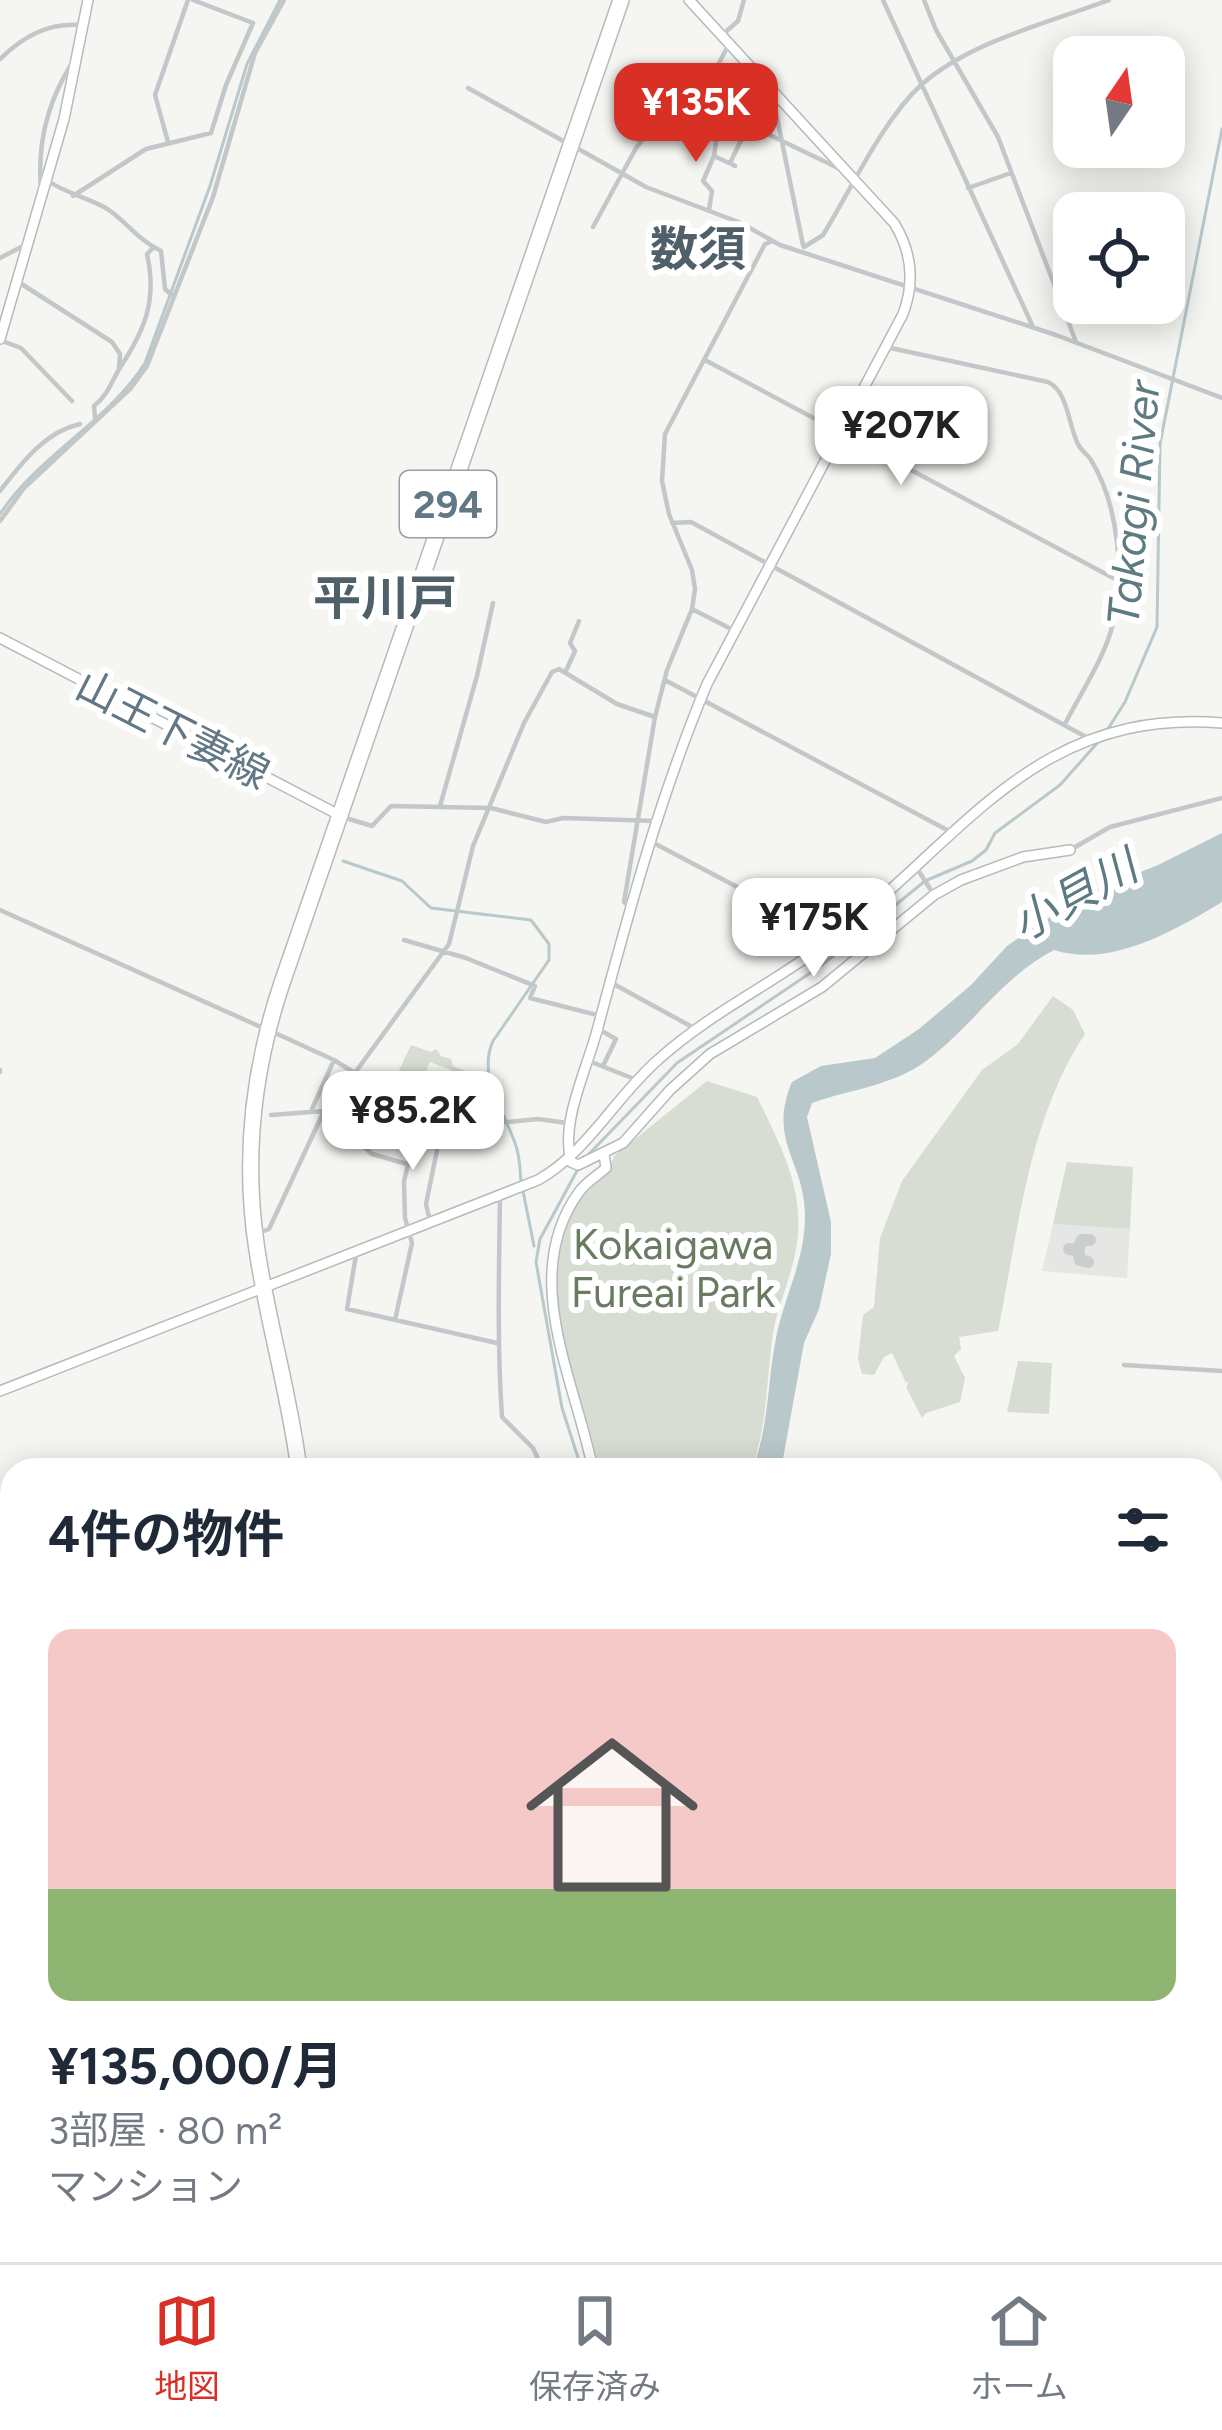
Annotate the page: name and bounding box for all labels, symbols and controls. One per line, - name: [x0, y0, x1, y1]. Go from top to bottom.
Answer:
- north arrow: [1053, 36, 1185, 168]
- map controls: [1053, 36, 1185, 324]
- pin: ¥135K: [612, 63, 780, 165]
- text: ¥135K: [641, 78, 751, 125]
- button: locate: [1053, 192, 1185, 324]
- district label: 数須: [650, 220, 746, 278]
- water label: Takagi River: [1095, 377, 1171, 628]
- pin: ¥207K: [817, 386, 985, 488]
- text: ¥207K: [842, 401, 960, 448]
- road number: 294: [400, 471, 496, 537]
- district label: 平川戸: [313, 569, 457, 627]
- street label: 山王下妻線: [68, 659, 278, 800]
- water label: 小貝川: [1002, 837, 1150, 951]
- pin: ¥175K: [730, 878, 898, 980]
- text: ¥175K: [759, 893, 869, 940]
- pin: ¥85.2K: [315, 1071, 511, 1173]
- text: ¥85.2K: [349, 1086, 477, 1133]
- park label: Kokaigawa Fureai Park: [571, 1219, 776, 1318]
- icon: filters: [1110, 1497, 1176, 1563]
- text: 4件の物件: [48, 1504, 284, 1565]
- icon: home: [504, 1707, 720, 1923]
- text: ¥135,000/月: [48, 2036, 343, 2097]
- text: 3部屋 · 80 m²: [48, 2107, 282, 2154]
- text: マンション: [48, 2163, 243, 2210]
- tab: 地図: [154, 2288, 220, 2408]
- tab: 保存済み: [529, 2288, 661, 2408]
- tab: ホーム: [970, 2288, 1068, 2408]

